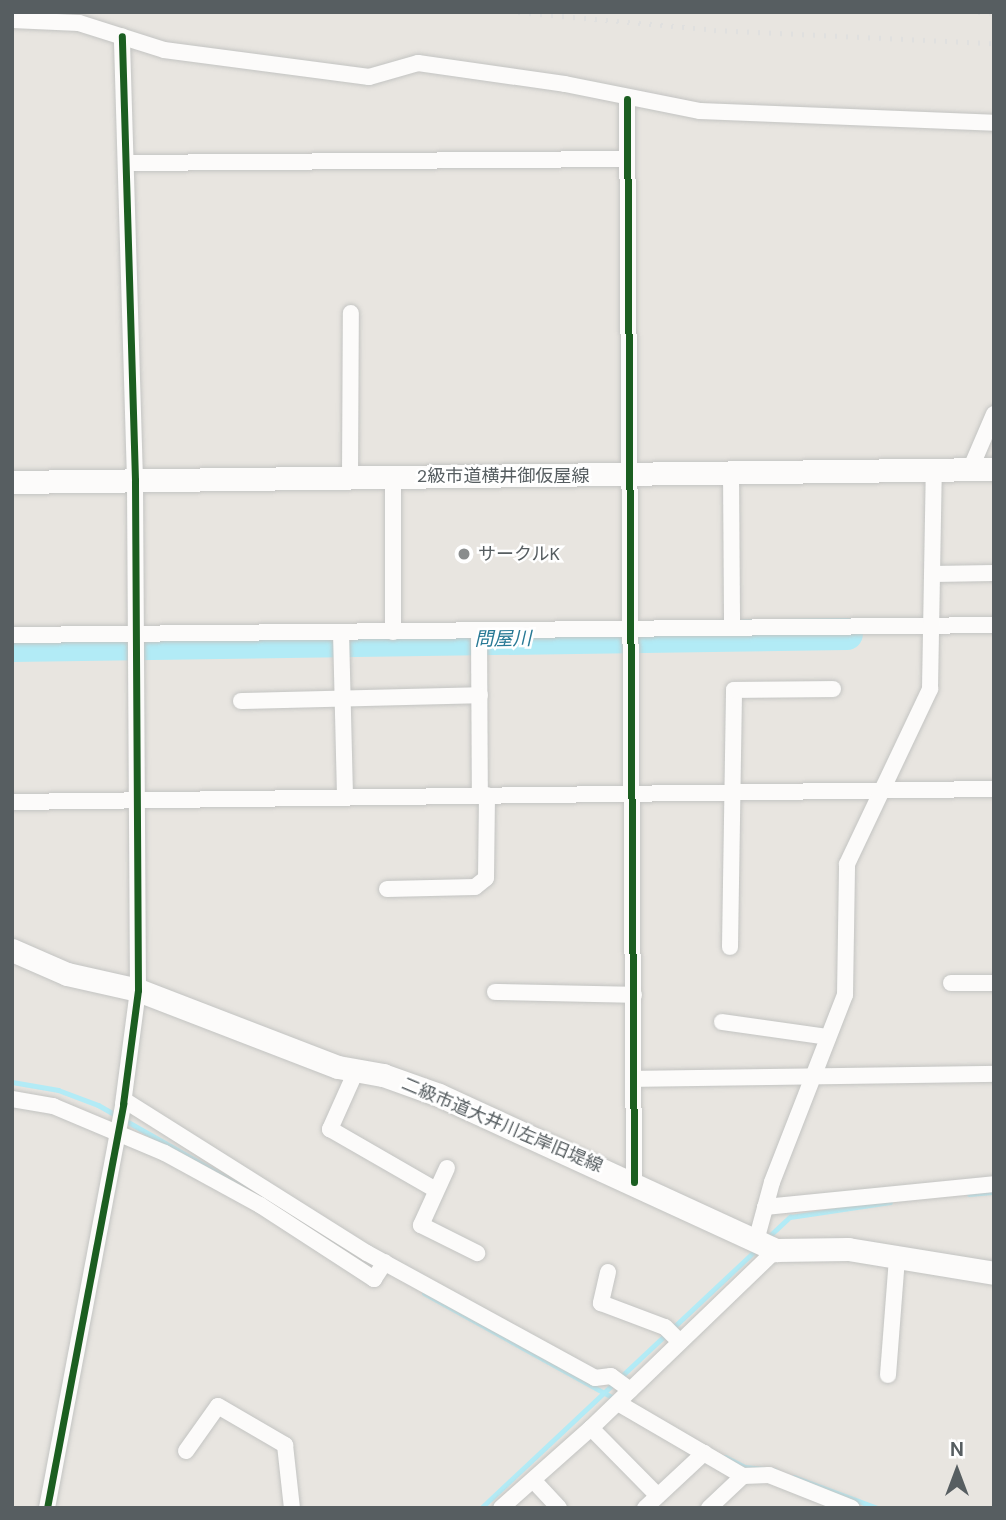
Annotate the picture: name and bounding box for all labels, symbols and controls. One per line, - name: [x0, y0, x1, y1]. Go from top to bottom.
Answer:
- street label: 2級市道横井御仮屋線: [417, 465, 589, 487]
- place label: サークルK: [478, 543, 561, 565]
- marker: サークルK: [456, 546, 472, 562]
- water label: 問屋川: [474, 627, 532, 651]
- street label: 二級市道大井川左岸旧堤線: [398, 1073, 606, 1177]
- north arrow: [922, 1436, 992, 1506]
- text: N: [950, 1437, 964, 1462]

